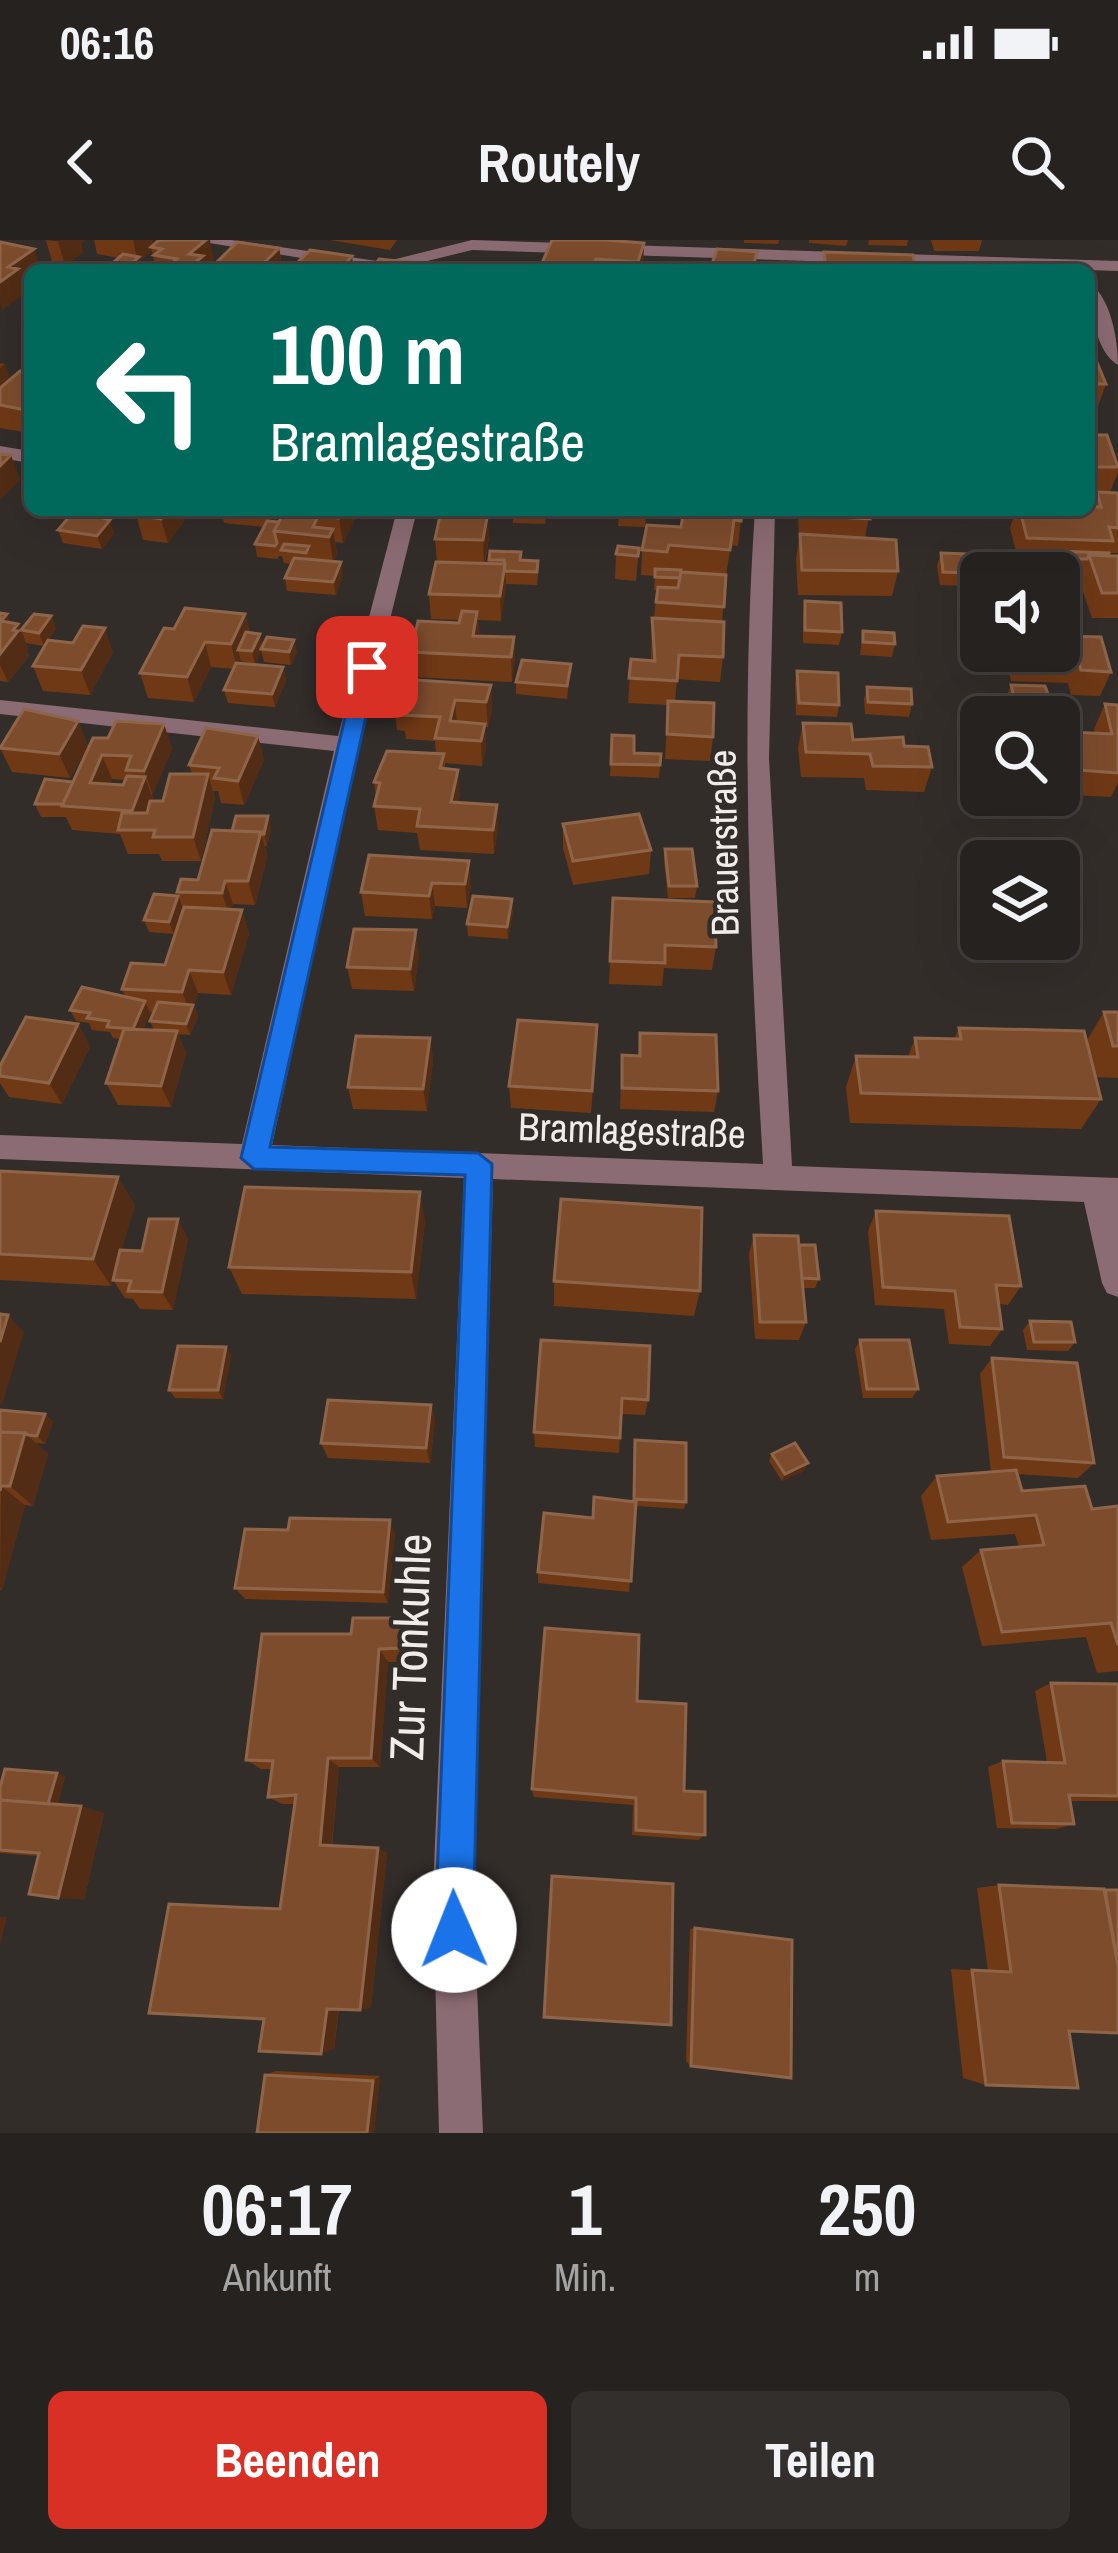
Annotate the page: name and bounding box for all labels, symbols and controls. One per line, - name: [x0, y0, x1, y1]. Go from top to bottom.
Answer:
- text: 06:16: [60, 12, 154, 73]
- text: Routely: [478, 126, 640, 199]
- icon: back: [48, 129, 114, 195]
- icon: search: [1004, 129, 1070, 195]
- text: 100 m: [270, 297, 465, 410]
- icon: left: [72, 312, 228, 468]
- text: Bramlagestraße: [270, 405, 585, 478]
- map controls: [960, 552, 1080, 960]
- button: sound: [960, 552, 1080, 672]
- pin: [316, 616, 418, 718]
- icon: arrive: [334, 634, 400, 700]
- button: search: [960, 696, 1080, 816]
- street label: Brauerstraße: [695, 749, 751, 937]
- button: layers: [960, 840, 1080, 960]
- street label: Bramlagestraße: [517, 1100, 747, 1160]
- street label: Zur Tonkuhle: [373, 1532, 446, 1761]
- position arrow: [391, 1867, 517, 1993]
- text: 06:17: [202, 2160, 353, 2257]
- text: 1: [569, 2160, 602, 2257]
- text: 250: [818, 2160, 916, 2257]
- text: Ankunft: [223, 2251, 331, 2303]
- text: Min.: [554, 2251, 616, 2303]
- text: m: [854, 2251, 880, 2303]
- button: Beenden: [48, 2391, 547, 2529]
- button: Teilen: [571, 2391, 1070, 2529]

